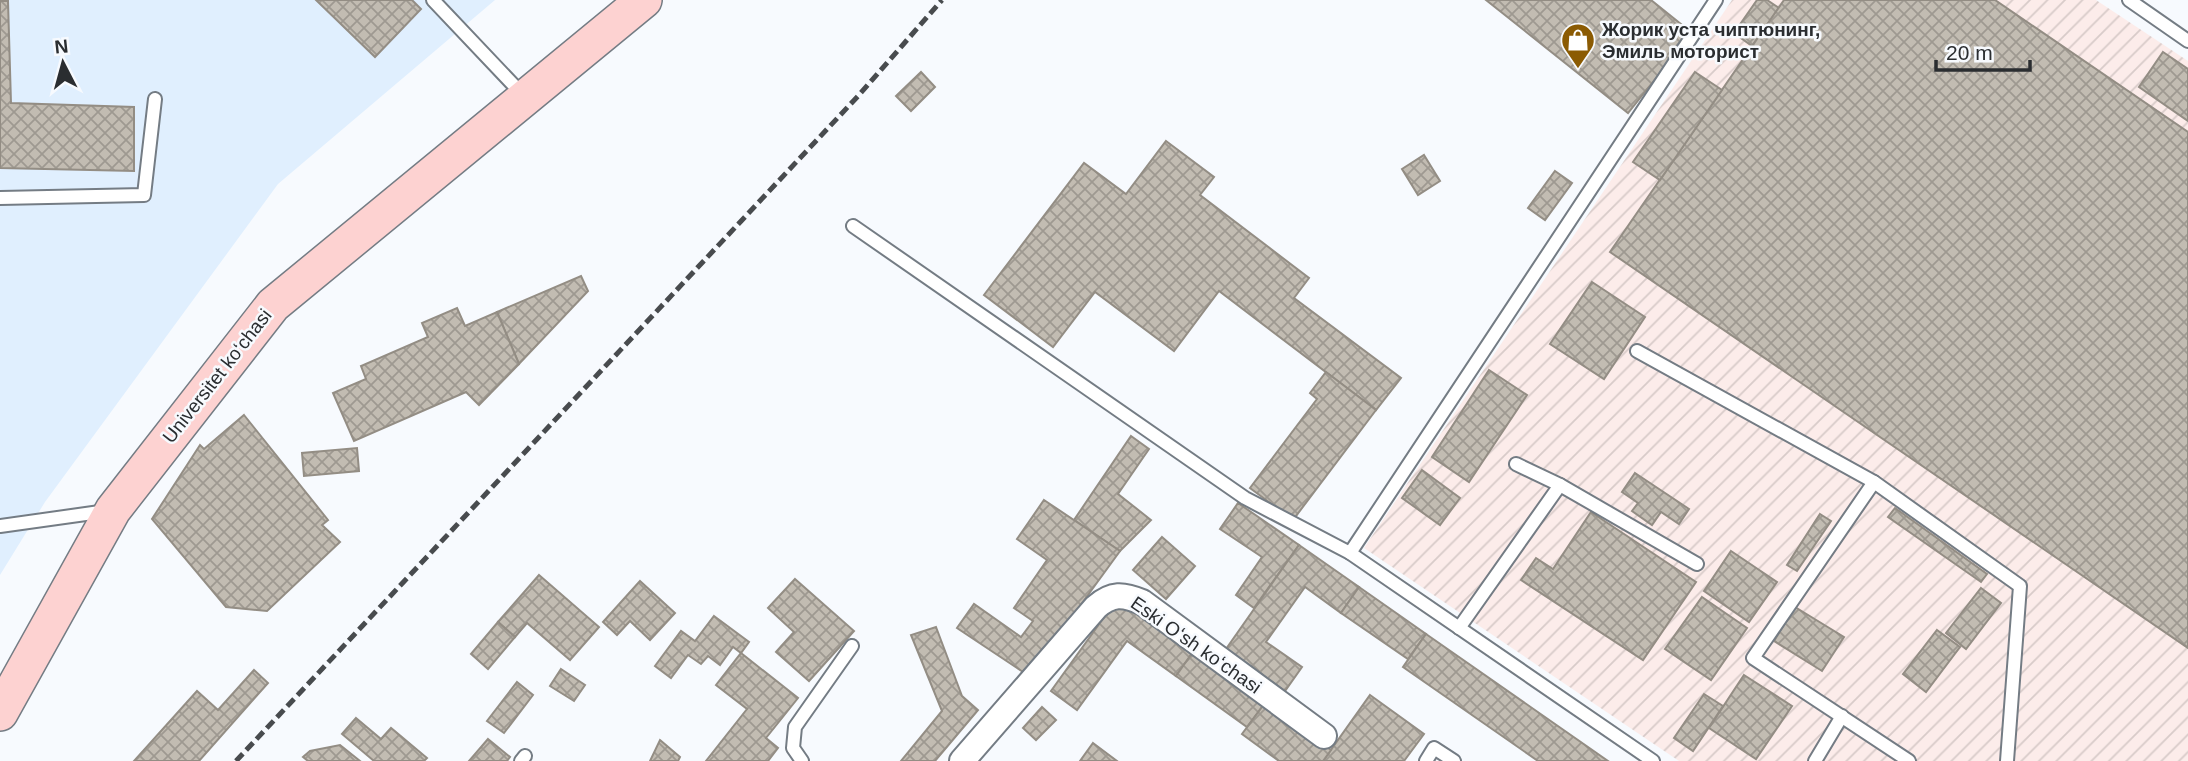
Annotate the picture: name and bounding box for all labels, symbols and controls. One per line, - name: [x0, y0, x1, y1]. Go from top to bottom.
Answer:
- place label: Жорик уста чиптюнинг, Эмиль моторист: [1601, 19, 1820, 62]
- shop icon: Жорик уста чиптюнинг, Эмиль моторист: [1559, 21, 1597, 70]
- north arrow: [28, 28, 98, 98]
- scale bar: [1936, 28, 2030, 72]
- text: N: [53, 35, 69, 58]
- text: 20 m: [1946, 41, 1993, 64]
- street label: Universitet kо‘chasi: [158, 305, 276, 447]
- street label: Eski Oʻsh koʻchasi: [1127, 592, 1265, 698]

